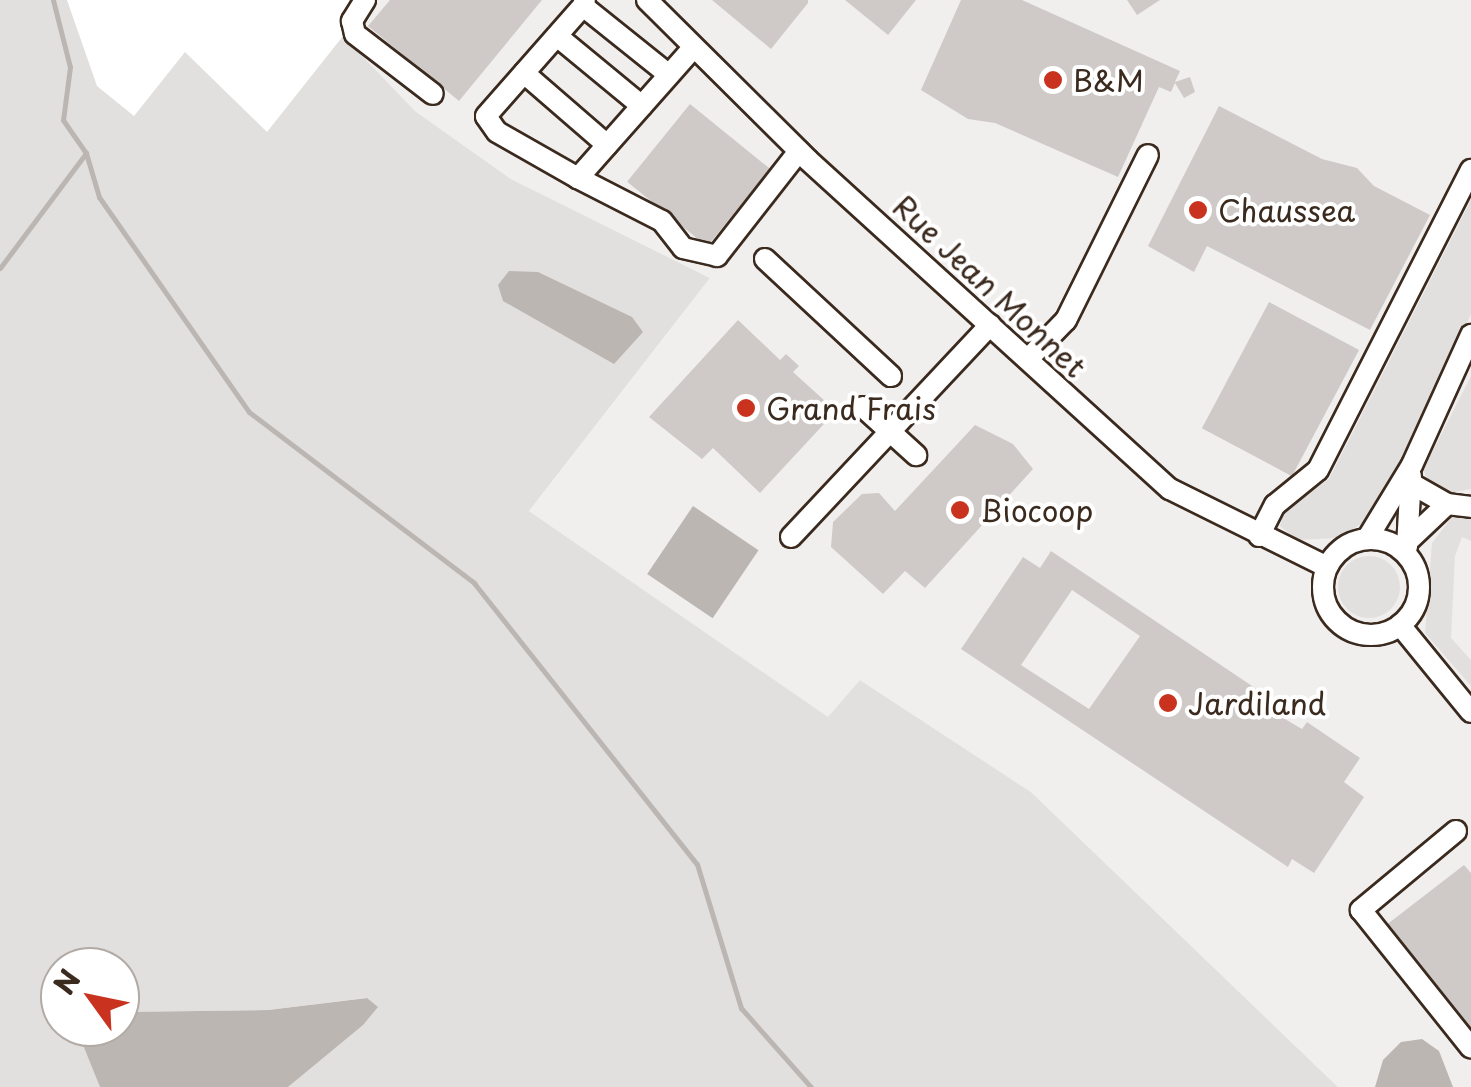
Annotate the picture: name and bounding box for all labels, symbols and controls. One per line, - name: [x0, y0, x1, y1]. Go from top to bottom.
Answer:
- place label: B&M: [1073, 62, 1144, 98]
- marker: B&M: [1042, 69, 1064, 91]
- street label: Rue Jean Monnet: [885, 186, 1095, 386]
- place label: Chaussea: [1218, 192, 1355, 228]
- marker: Chaussea: [1187, 199, 1209, 221]
- place label: Grand Frais: [766, 390, 937, 426]
- marker: Grand Frais: [735, 397, 757, 419]
- place label: Biocoop: [980, 492, 1093, 528]
- marker: Biocoop: [949, 499, 971, 521]
- place label: Jardiland: [1188, 685, 1326, 721]
- marker: Jardiland: [1157, 692, 1179, 714]
- north arrow: [40, 947, 140, 1047]
- text: N: [42, 960, 90, 1002]

